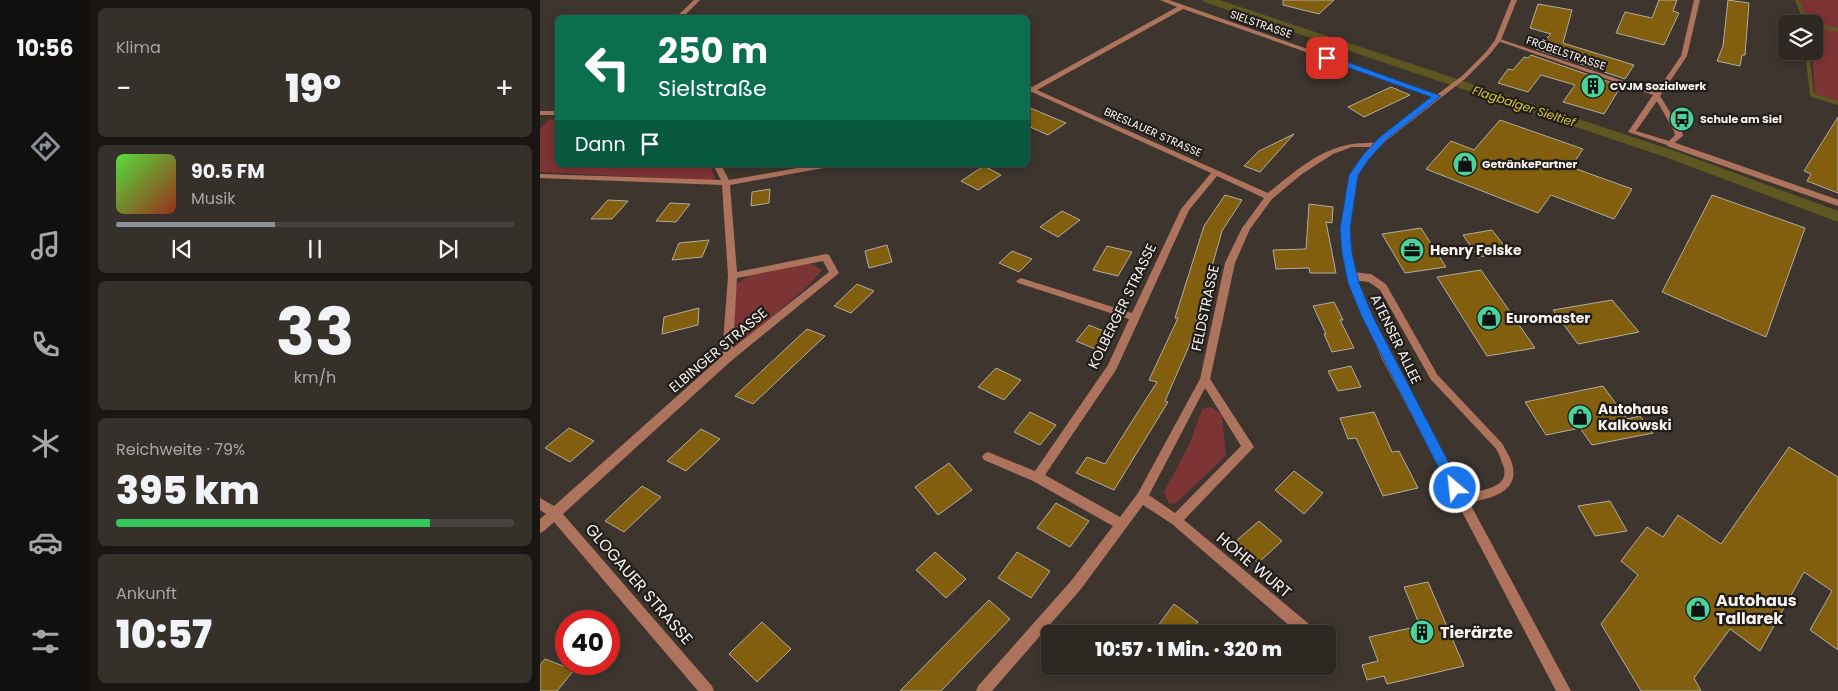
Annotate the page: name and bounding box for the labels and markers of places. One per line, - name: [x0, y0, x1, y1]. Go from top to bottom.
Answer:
- pin: [1306, 37, 1348, 79]
- building icon: CVJM Sozialwerk: [1580, 73, 1606, 99]
- place label: CVJM Sozialwerk: [1610, 78, 1706, 94]
- bus stop icon: Schule am Siel: [1669, 106, 1695, 132]
- place label: Schule am Siel: [1700, 111, 1782, 127]
- shop icon: GetränkePartner: [1452, 151, 1478, 177]
- place label: GetränkePartner: [1482, 156, 1577, 172]
- office icon: Henry Felske: [1399, 237, 1425, 263]
- place label: Henry Felske: [1430, 240, 1522, 260]
- shop icon: Euromaster: [1476, 305, 1502, 331]
- place label: Euromaster: [1506, 308, 1590, 328]
- place label: Autohaus Kalkowski: [1598, 399, 1672, 435]
- shop icon: Autohaus Kalkowski: [1567, 404, 1593, 430]
- place label: Autohaus Tallarek: [1716, 589, 1797, 630]
- shop icon: Autohaus Tallarek: [1685, 596, 1711, 622]
- building icon: Tierärzte: [1409, 619, 1435, 645]
- place label: Tierärzte: [1440, 621, 1513, 644]

